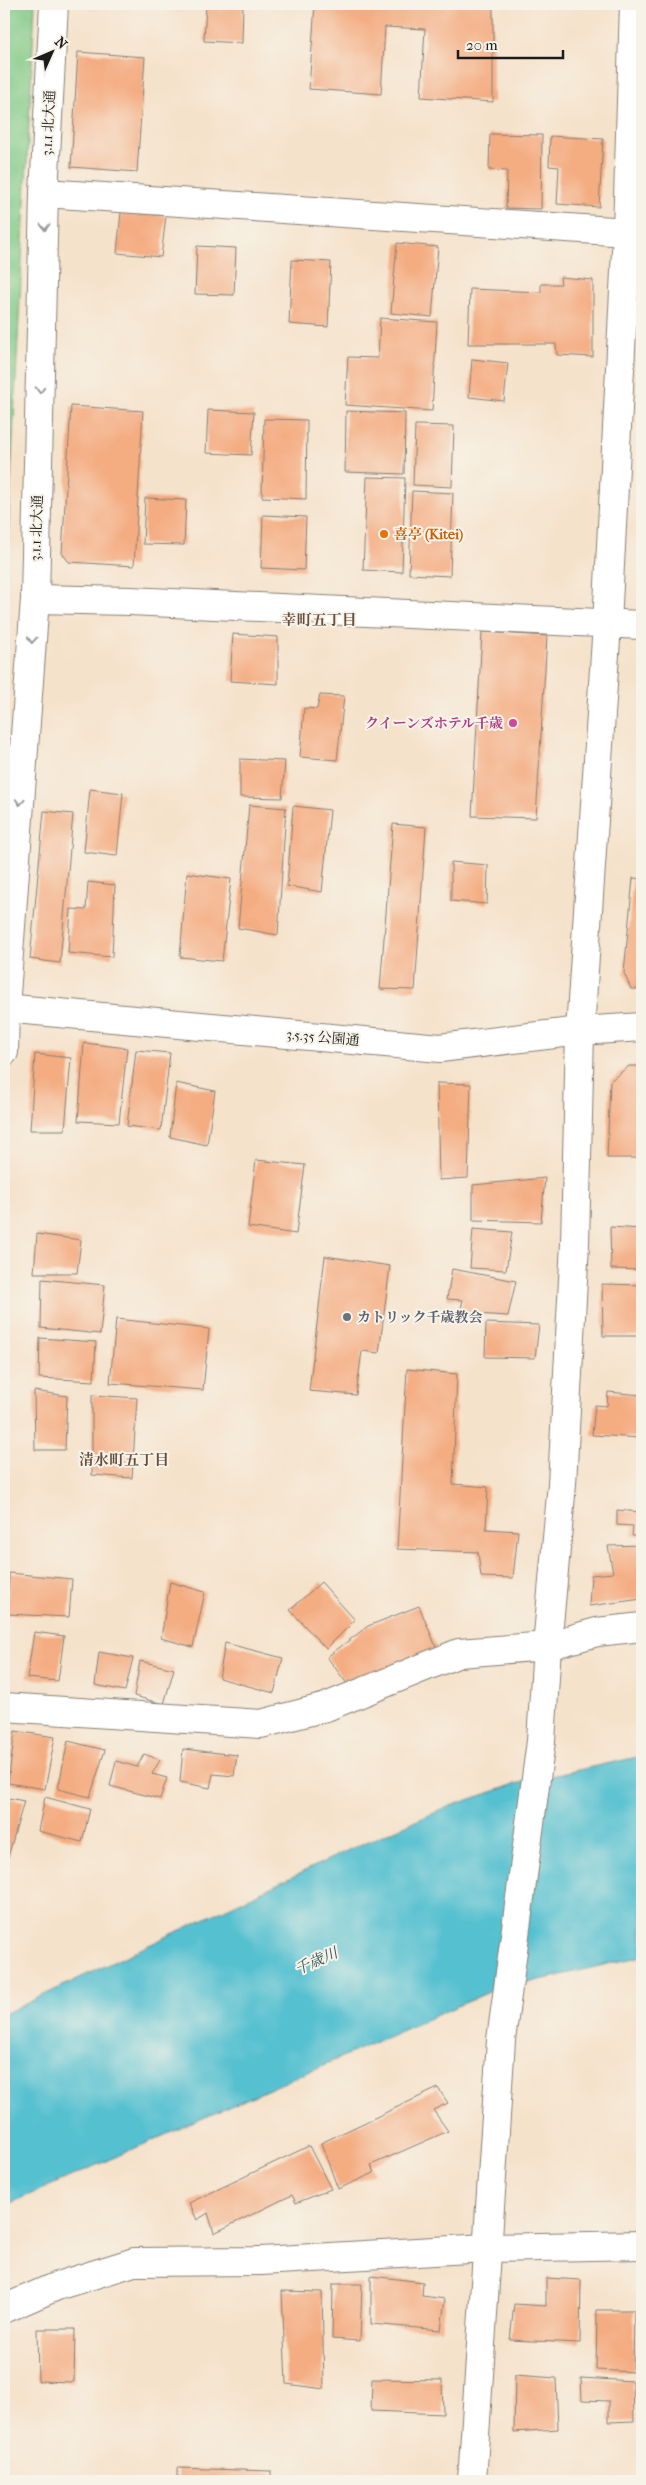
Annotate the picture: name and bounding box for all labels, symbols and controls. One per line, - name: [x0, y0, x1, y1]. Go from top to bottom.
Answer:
- north arrow: [28, 28, 78, 78]
- scale bar: [458, 28, 564, 60]
- text: N: [51, 33, 71, 53]
- text: 20 m: [466, 36, 498, 54]
- street label: 3.1.1 北大通: [38, 90, 59, 156]
- one-way arrow: [40, 224, 50, 231]
- one-way arrow: [35, 386, 46, 394]
- street label: 3.1.1 北大通: [27, 495, 46, 561]
- place label: 喜亭 (Kitei): [394, 526, 463, 543]
- marker: 喜亭 (Kitei): [378, 528, 390, 540]
- district label: 幸町五丁目: [281, 611, 357, 629]
- one-way arrow: [26, 636, 37, 644]
- place label: クイーンズホテル千歳: [365, 715, 503, 732]
- marker: クイーンズホテル千歳: [507, 717, 519, 729]
- one-way arrow: [15, 798, 26, 806]
- street label: 3.5.35 公園通: [286, 1026, 360, 1049]
- place label: カトリック千歳教会: [357, 1309, 482, 1326]
- marker: カトリック千歳教会: [341, 1311, 353, 1323]
- district label: 清水町五丁目: [79, 1451, 169, 1469]
- water label: 千歳川: [292, 1943, 342, 1978]

